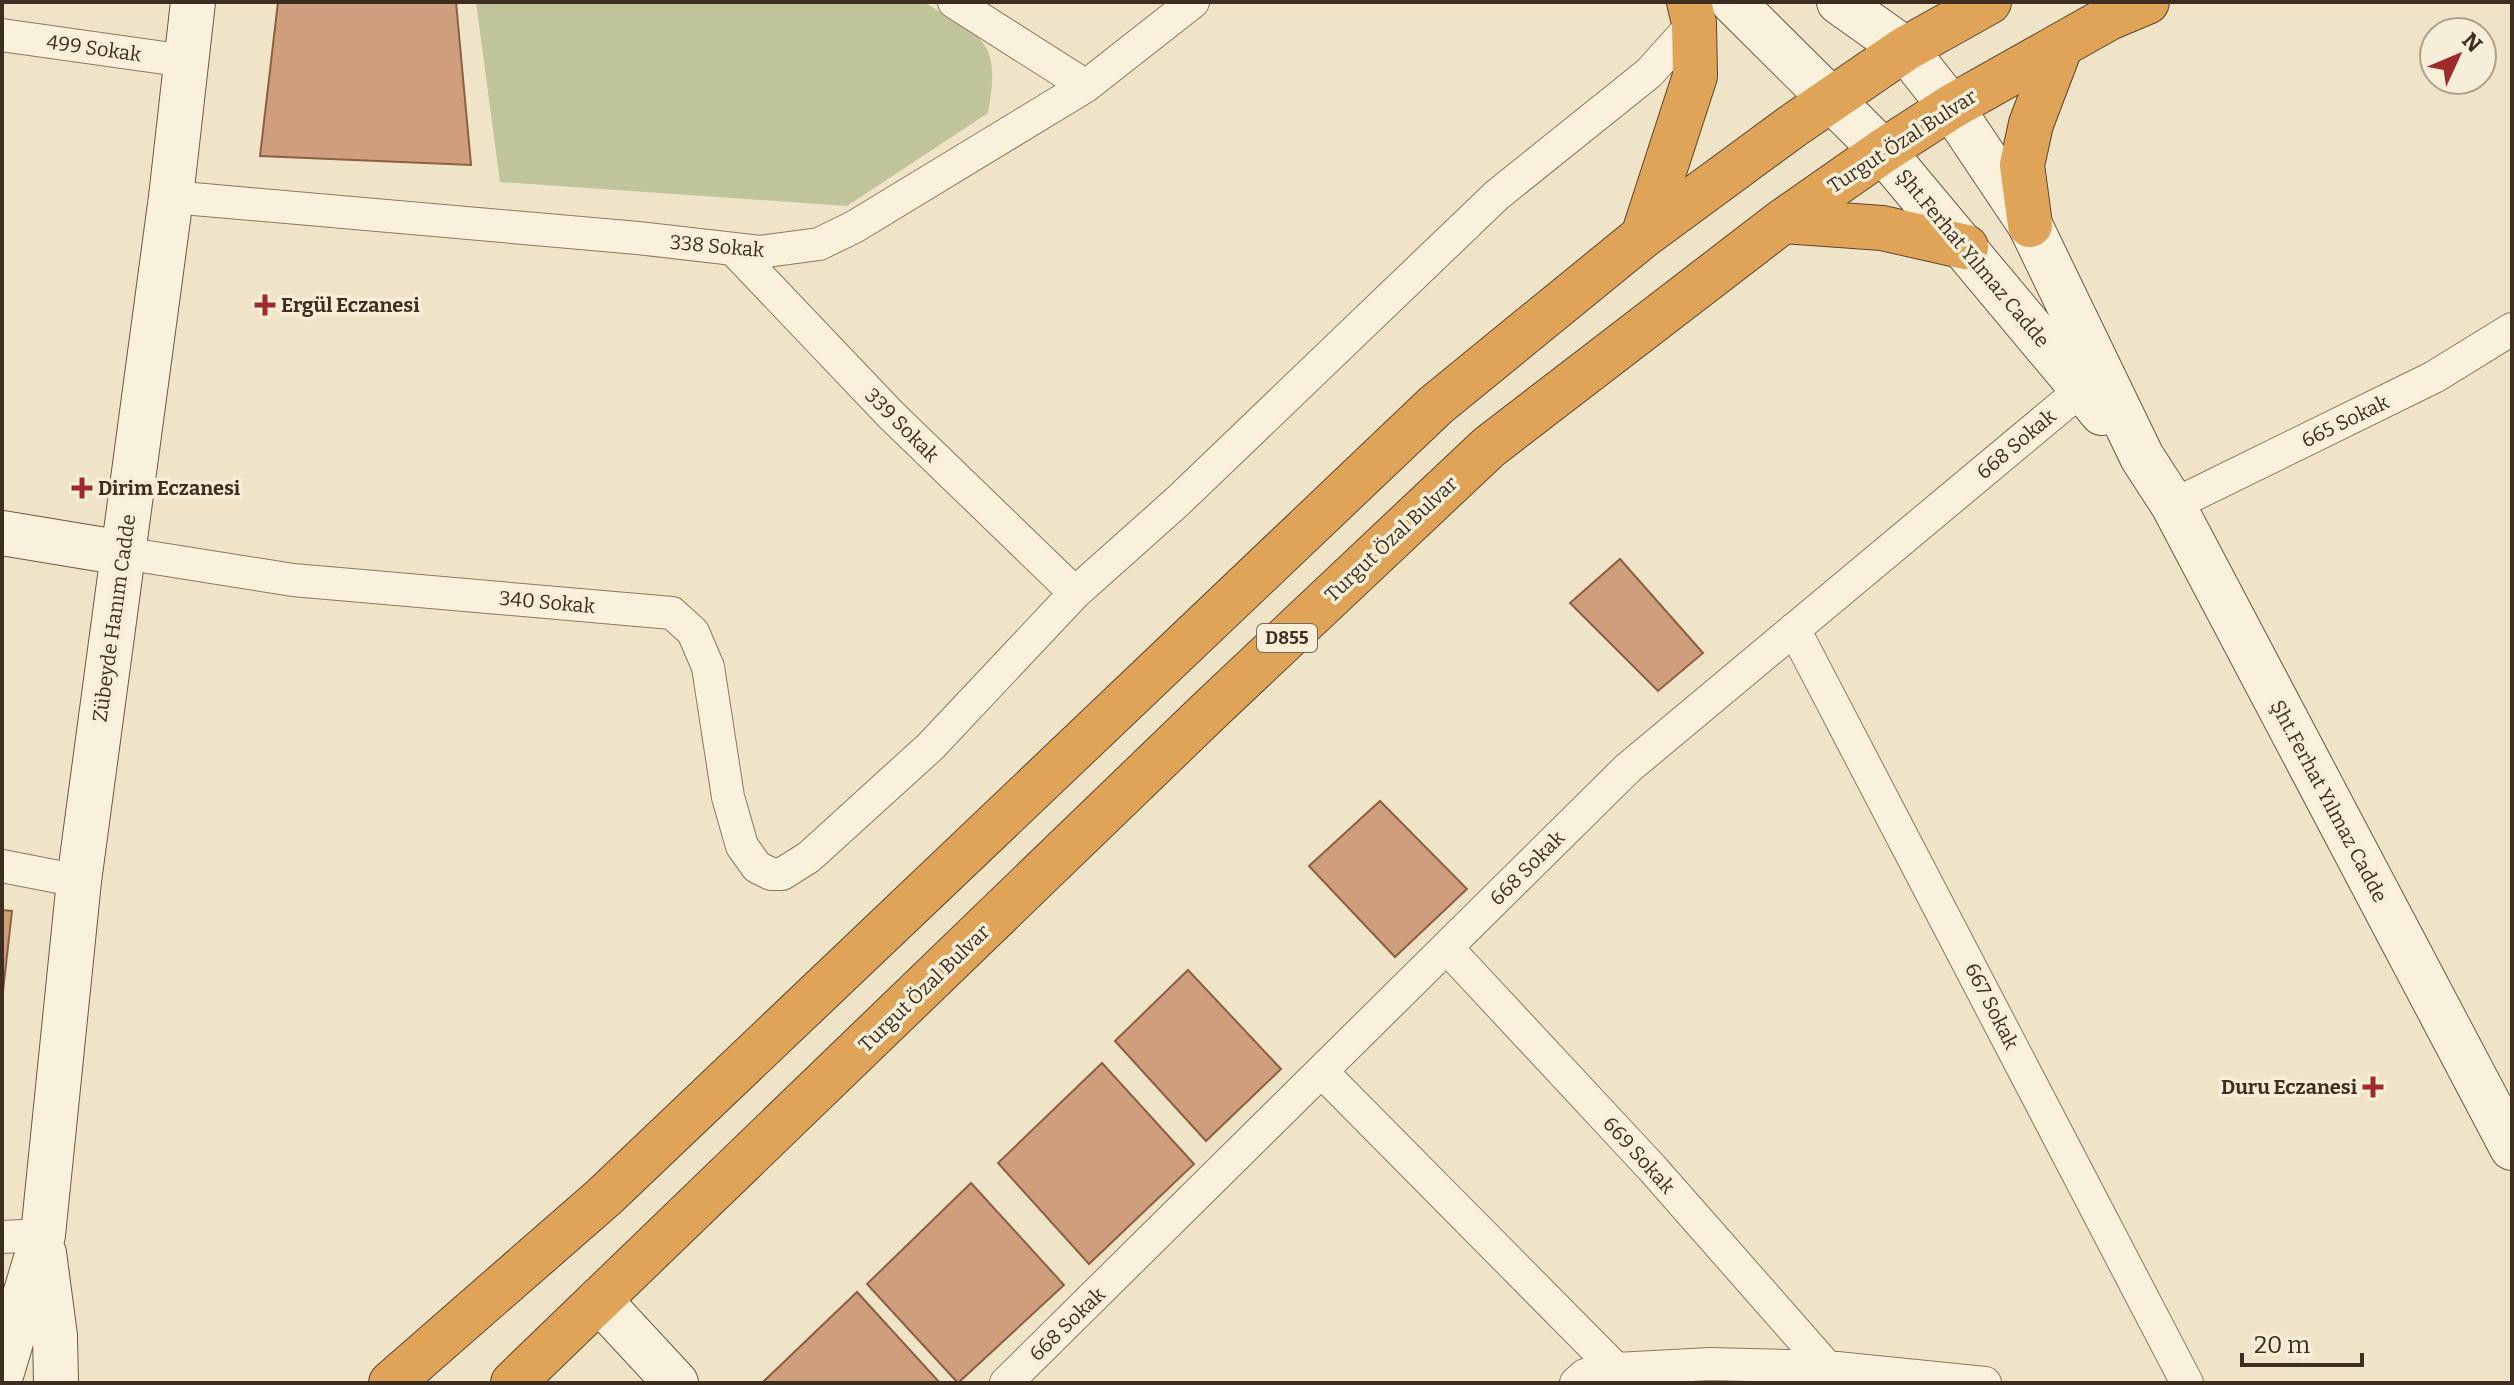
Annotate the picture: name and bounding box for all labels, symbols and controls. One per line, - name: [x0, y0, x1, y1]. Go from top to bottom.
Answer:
- north arrow: [2418, 16, 2498, 96]
- text: N: [2456, 27, 2488, 58]
- street label: 499 Sokak: [45, 29, 144, 67]
- street label: Turgut Özal Bulvar: [1823, 84, 1981, 198]
- street label: Şht.Ferhat Yılmaz Cadde: [1891, 164, 2055, 352]
- street label: 338 Sokak: [669, 230, 766, 262]
- place label: Ergül Eczanesi: [281, 293, 420, 317]
- marker: Ergül Eczanesi: [256, 296, 274, 314]
- street label: 339 Sokak: [860, 383, 944, 467]
- street label: 665 Sokak: [2297, 389, 2393, 452]
- street label: 668 Sokak: [1972, 404, 2061, 484]
- street label: Turgut Özal Bulvar: [1320, 471, 1462, 607]
- place label: Dirim Eczanesi: [98, 476, 241, 500]
- marker: Dirim Eczanesi: [73, 479, 91, 497]
- street label: Zübeyde Hanım Cadde: [88, 513, 140, 723]
- street label: 340 Sokak: [498, 586, 597, 618]
- road number: D855: [1257, 624, 1317, 652]
- street label: Şht.Ferhat Yılmaz Cadde: [2265, 696, 2393, 906]
- street label: 668 Sokak: [1485, 825, 1570, 910]
- street label: Turgut Özal Bulvar: [854, 919, 994, 1057]
- street label: 667 Sokak: [1960, 959, 2024, 1054]
- place label: Duru Eczanesi: [2221, 1075, 2358, 1099]
- marker: Duru Eczanesi: [2364, 1078, 2382, 1096]
- street label: 669 Sokak: [1598, 1111, 1680, 1199]
- street label: 668 Sokak: [1024, 1282, 1110, 1366]
- scale bar: [2242, 1317, 2362, 1367]
- text: 20 m: [2254, 1331, 2310, 1359]

